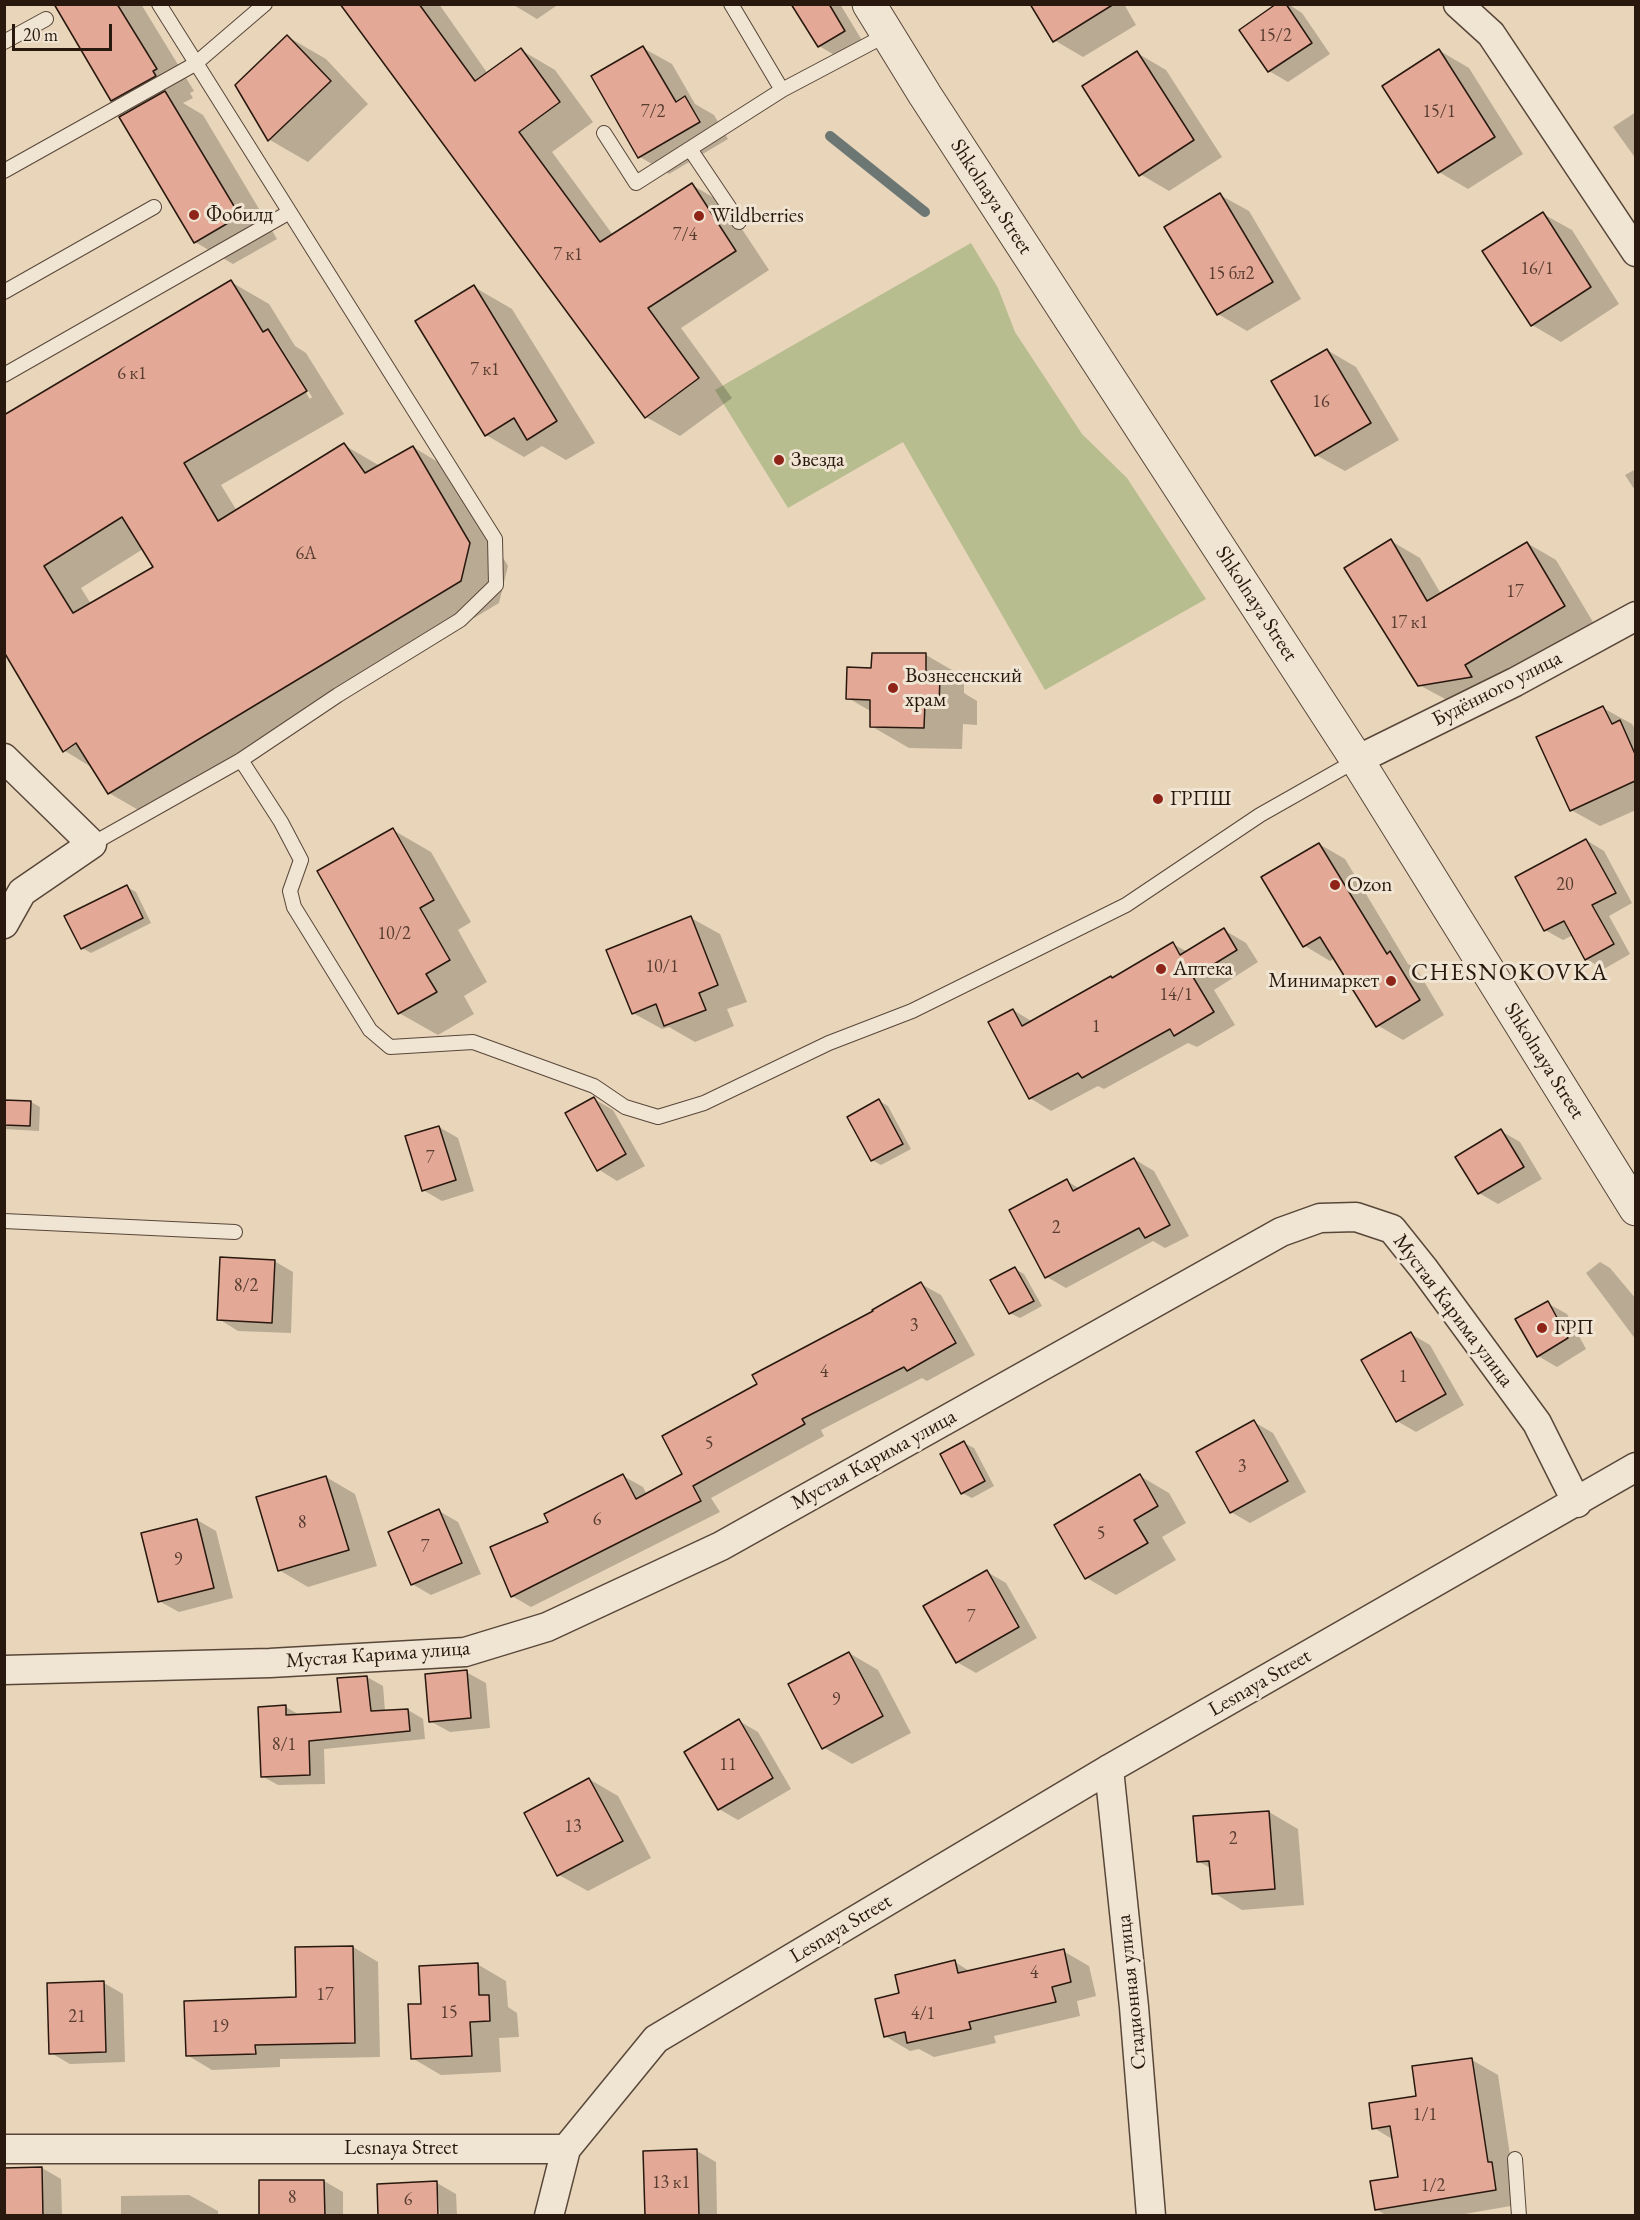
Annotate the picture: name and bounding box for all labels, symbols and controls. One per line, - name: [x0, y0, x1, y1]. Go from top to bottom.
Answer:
- scale bar: [15, 12, 116, 50]
- text: 20 m: [23, 23, 58, 46]
- house number: 15/2: [1258, 25, 1292, 47]
- house number: 7/2: [641, 101, 665, 123]
- house number: 15/1: [1422, 101, 1456, 123]
- street label: Shkolnaya Street: [944, 135, 1038, 259]
- place label: Фобилд: [206, 202, 273, 228]
- place label: Wildberries: [711, 203, 804, 229]
- marker: Фобилд: [187, 208, 201, 222]
- marker: Wildberries: [692, 209, 706, 223]
- house number: 7/4: [673, 224, 697, 246]
- house number: 7 к1: [553, 244, 583, 266]
- house number: 16/1: [1520, 258, 1554, 280]
- house number: 15 бл2: [1208, 263, 1254, 285]
- house number: 7 к1: [470, 359, 500, 381]
- house number: 6 к1: [117, 363, 147, 385]
- house number: 16: [1312, 391, 1330, 413]
- place label: Звезда: [791, 447, 844, 473]
- marker: Звезда: [772, 453, 786, 467]
- street label: Shkolnaya Street: [1209, 542, 1303, 666]
- house number: 6А: [295, 543, 317, 565]
- house number: 17: [1506, 581, 1524, 603]
- house number: 17 к1: [1390, 612, 1428, 634]
- street label: Будённого улица: [1428, 646, 1566, 732]
- place label: Вознесенский храм: [905, 663, 1022, 713]
- marker: Вознесенский храм: [886, 681, 900, 695]
- place label: ГРПШ: [1170, 786, 1232, 812]
- marker: ГРПШ: [1151, 792, 1165, 806]
- place label: Ozon: [1347, 872, 1392, 898]
- house number: 20: [1556, 874, 1574, 896]
- marker: Ozon: [1328, 878, 1342, 892]
- house number: 10/2: [377, 923, 411, 945]
- house number: 10/1: [645, 956, 679, 978]
- place label: Аптека: [1173, 956, 1233, 982]
- district label: CHESNOKOVKA: [1411, 959, 1609, 987]
- marker: Аптека: [1154, 962, 1168, 976]
- place label: Минимаркет: [1268, 968, 1379, 994]
- marker: Минимаркет: [1384, 974, 1398, 988]
- house number: 14/1: [1159, 984, 1193, 1006]
- street label: Shkolnaya Street: [1498, 998, 1590, 1124]
- house number: 1: [1092, 1016, 1100, 1038]
- house number: 7: [426, 1147, 434, 1169]
- house number: 2: [1052, 1217, 1060, 1239]
- street label: Мустая Карима улица: [1387, 1230, 1519, 1392]
- house number: 8/2: [234, 1275, 258, 1297]
- house number: 3: [910, 1315, 918, 1337]
- place label: ГРП: [1554, 1315, 1594, 1341]
- marker: ГРП: [1535, 1321, 1549, 1335]
- house number: 4: [820, 1361, 828, 1383]
- house number: 1: [1399, 1366, 1407, 1388]
- street label: Мустая Карима улица: [787, 1404, 961, 1516]
- house number: 5: [705, 1433, 713, 1455]
- house number: 3: [1238, 1456, 1246, 1478]
- house number: 6: [593, 1509, 601, 1531]
- house number: 8: [298, 1512, 306, 1534]
- house number: 5: [1097, 1523, 1105, 1545]
- house number: 7: [421, 1536, 429, 1558]
- house number: 9: [174, 1549, 182, 1571]
- house number: 7: [967, 1606, 975, 1628]
- street label: Мустая Карима улица: [285, 1636, 471, 1674]
- street label: Lesnaya Street: [1204, 1644, 1316, 1722]
- house number: 9: [832, 1689, 840, 1711]
- house number: 8/1: [272, 1734, 296, 1756]
- house number: 11: [719, 1754, 737, 1776]
- house number: 13: [564, 1816, 582, 1838]
- house number: 2: [1229, 1828, 1237, 1850]
- street label: Lesnaya Street: [786, 1889, 896, 1969]
- street label: Стадионная улица: [1111, 1913, 1153, 2071]
- house number: 4: [1030, 1962, 1038, 1984]
- house number: 17: [316, 1984, 334, 2006]
- house number: 15: [440, 2002, 458, 2024]
- house number: 4/1: [911, 2003, 935, 2025]
- house number: 21: [68, 2006, 86, 2028]
- house number: 19: [211, 2016, 229, 2038]
- house number: 1/1: [1413, 2104, 1437, 2126]
- street label: Lesnaya Street: [344, 2135, 458, 2161]
- house number: 13 к1: [652, 2172, 690, 2194]
- house number: 1/2: [1421, 2175, 1445, 2197]
- house number: 8: [288, 2187, 296, 2209]
- house number: 6: [404, 2189, 412, 2211]

